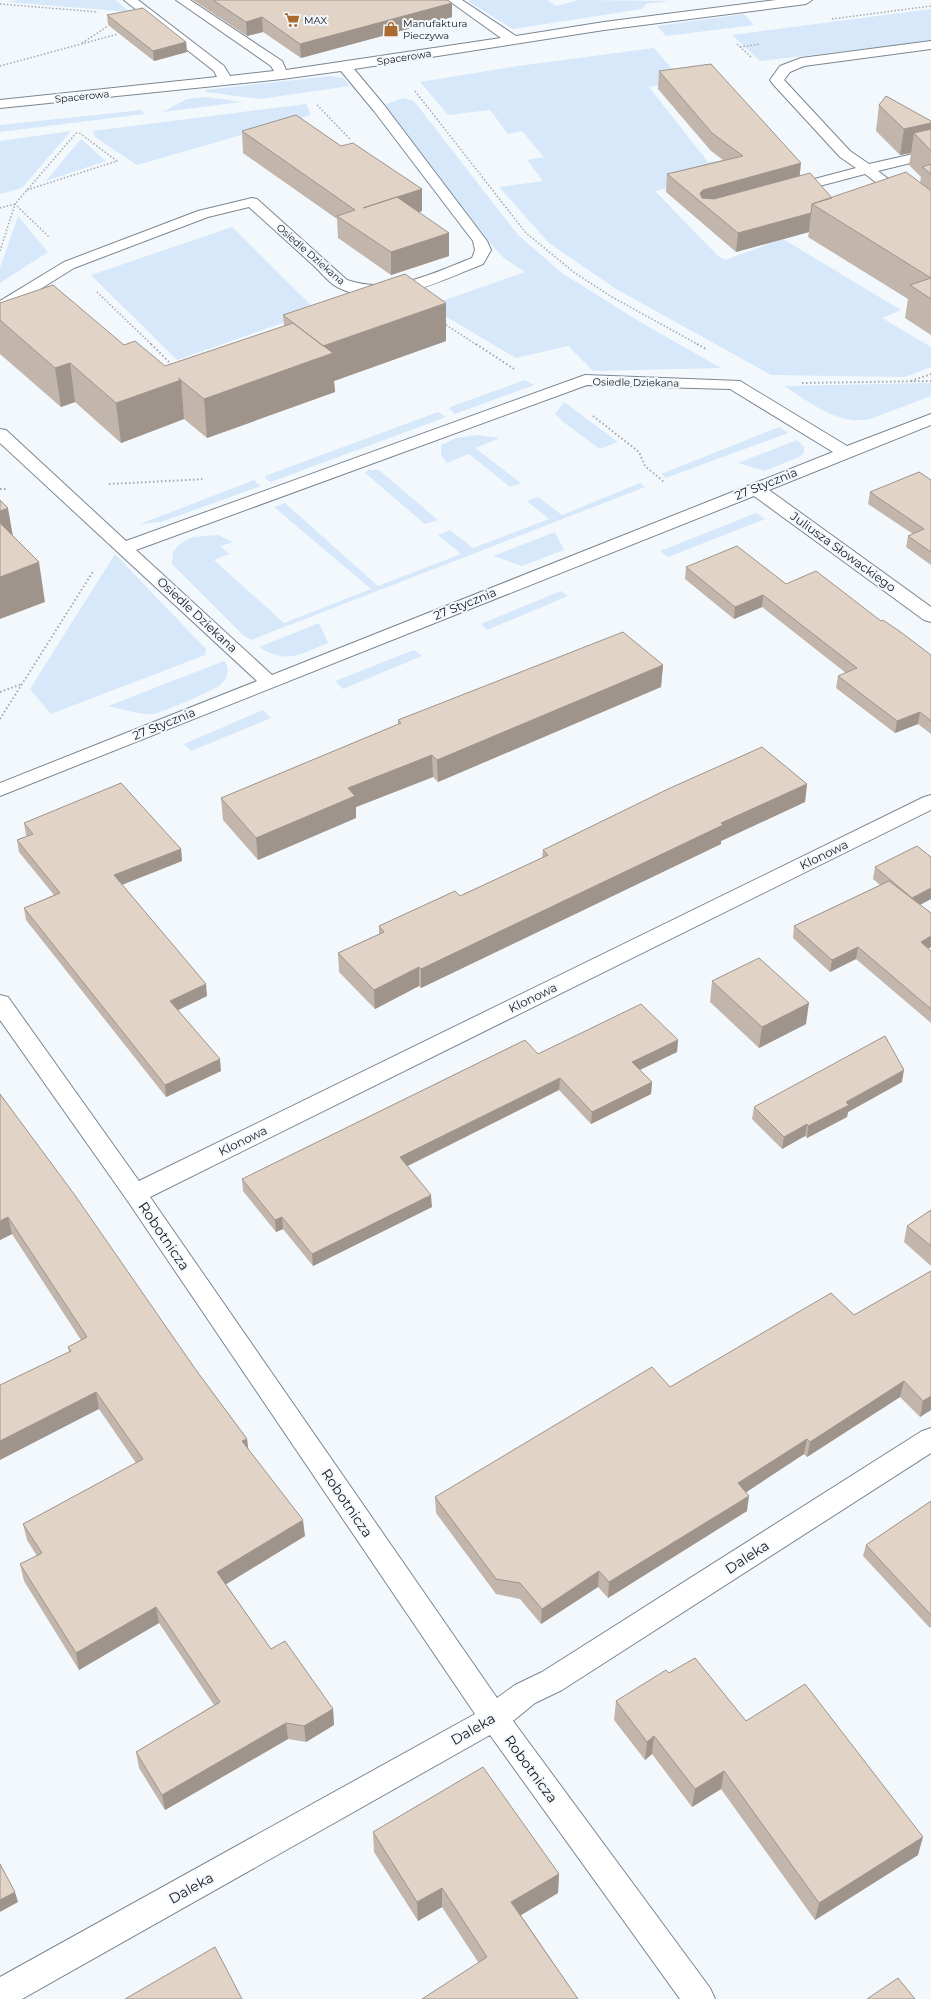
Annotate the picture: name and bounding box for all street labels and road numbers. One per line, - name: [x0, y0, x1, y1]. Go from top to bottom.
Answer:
- street label: Spacerowa: [376, 47, 432, 68]
- street label: Spacerowa: [54, 87, 110, 106]
- street label: Osiedle Dziekana: [274, 221, 348, 288]
- street label: Osiedle Dziekana: [593, 375, 679, 390]
- street label: 27 Stycznia: [732, 464, 799, 503]
- street label: Juliusza Słowackiego: [787, 508, 899, 595]
- street label: Osiedle Dziekana: [154, 574, 240, 656]
- street label: 27 Stycznia: [431, 584, 498, 623]
- street label: 27 Stycznia: [130, 704, 197, 743]
- street label: Klonowa: [797, 836, 851, 873]
- street label: Klonowa: [506, 979, 560, 1016]
- street label: Klonowa: [216, 1122, 270, 1159]
- street label: Robotnicza: [134, 1198, 194, 1274]
- street label: Robotnicza: [317, 1465, 377, 1541]
- street label: Daleka: [722, 1536, 772, 1578]
- street label: Daleka: [447, 1709, 499, 1749]
- street label: Robotnicza: [500, 1732, 562, 1806]
- street label: Daleka: [165, 1868, 217, 1908]

